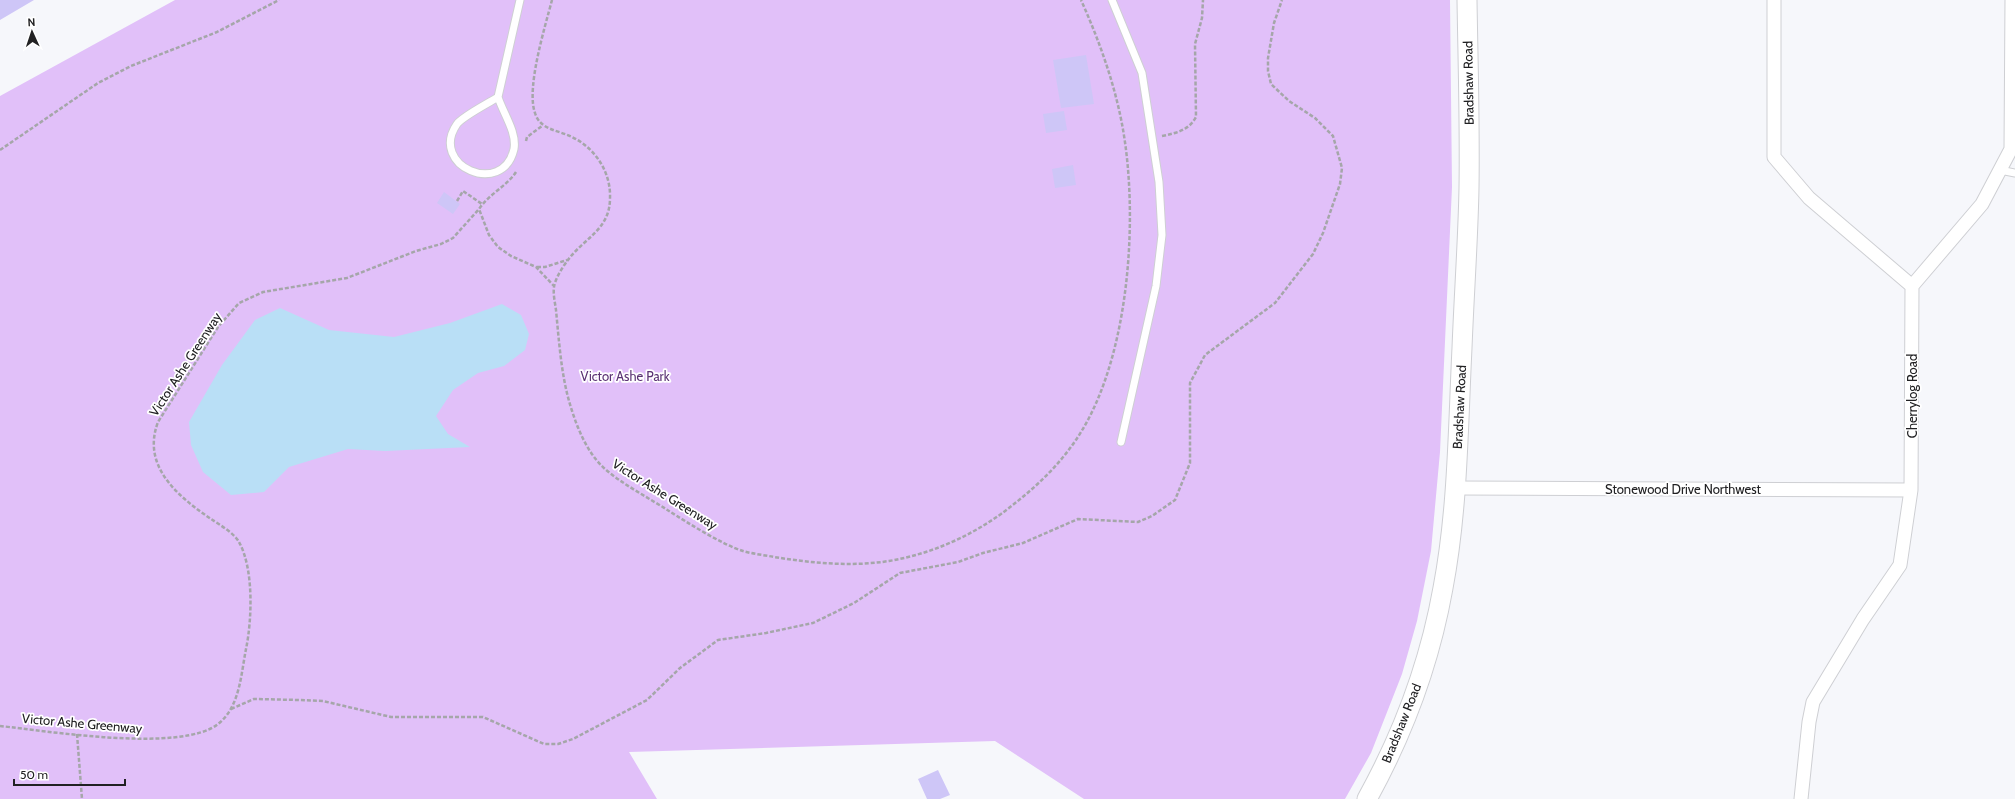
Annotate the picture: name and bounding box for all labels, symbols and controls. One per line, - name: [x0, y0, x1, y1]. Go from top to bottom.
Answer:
- north arrow: [12, 12, 52, 52]
- text: N: [27, 15, 36, 29]
- street label: Bradshaw Road: [1459, 41, 1477, 125]
- street label: Victor Ashe Greenway: [145, 309, 225, 419]
- street label: Cherrylog Road: [1904, 354, 1920, 438]
- street label: Bradshaw Road: [1449, 365, 1469, 449]
- park label: Victor Ashe Park: [580, 368, 670, 384]
- street label: Victor Ashe Greenway: [610, 455, 721, 533]
- street label: Stonewood Drive Northwest: [1605, 481, 1762, 497]
- street label: Bradshaw Road: [1378, 681, 1424, 765]
- street label: Victor Ashe Greenway: [21, 710, 143, 736]
- scale bar: [14, 761, 125, 787]
- text: 50 m: [20, 767, 48, 782]

